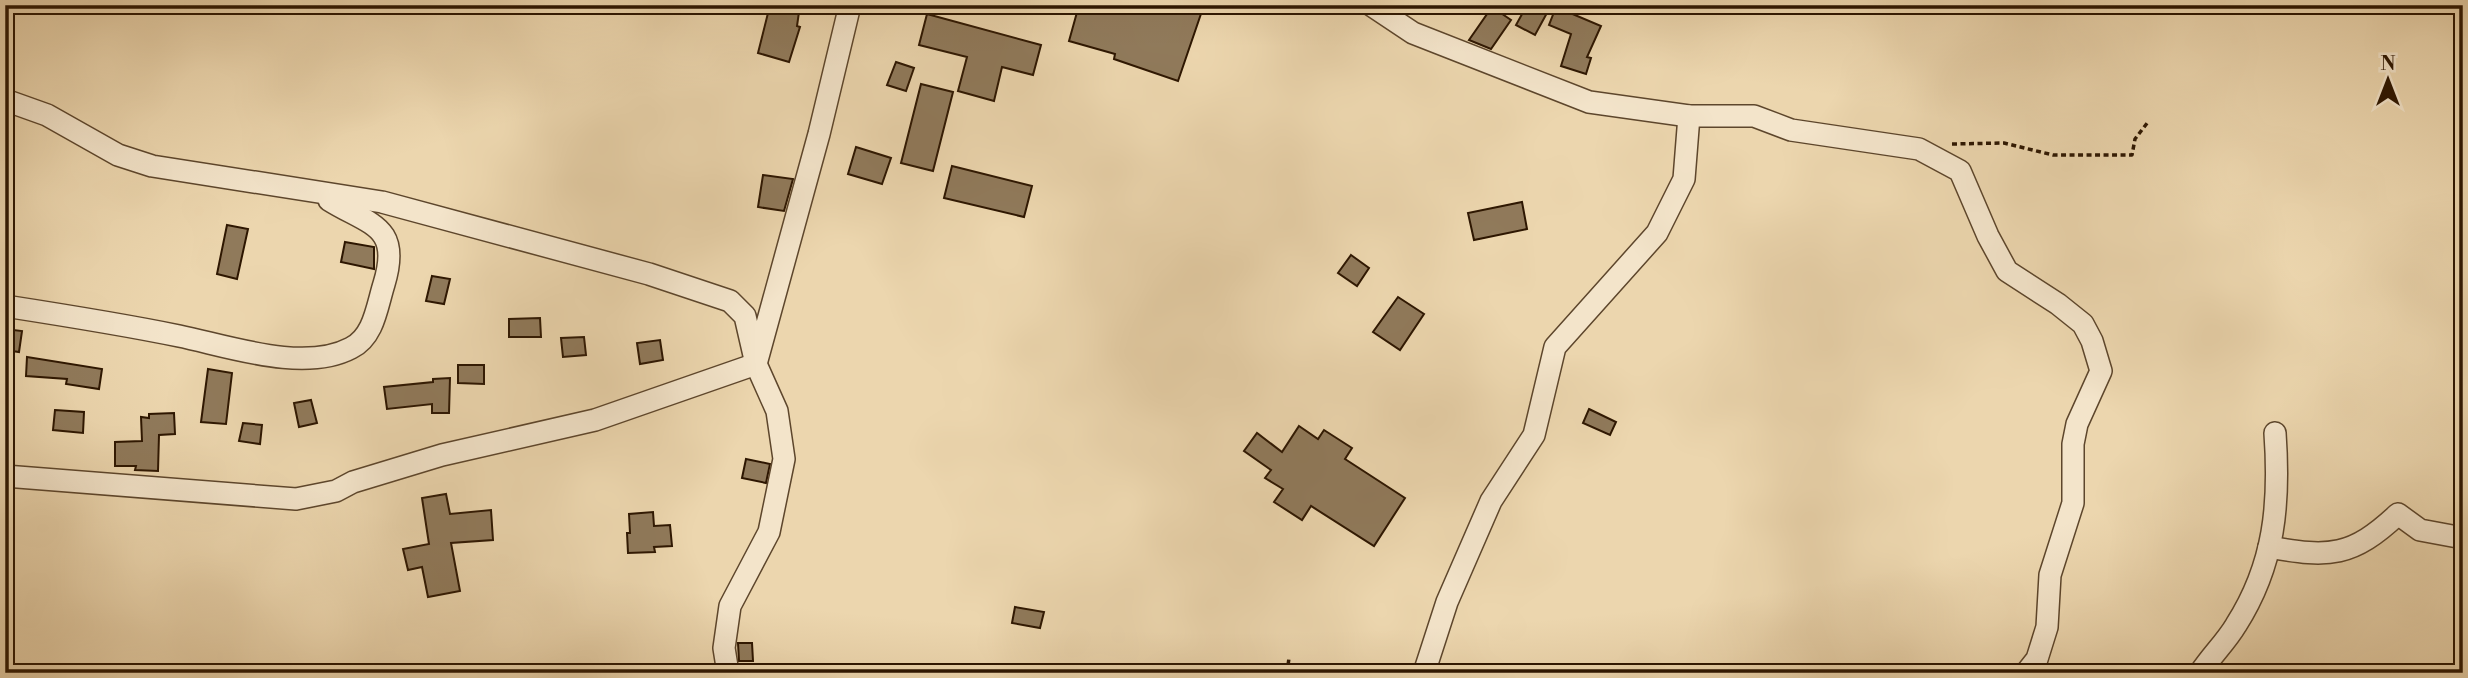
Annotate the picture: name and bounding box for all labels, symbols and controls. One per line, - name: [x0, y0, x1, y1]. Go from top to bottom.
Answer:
- north arrow: [2352, 46, 2422, 116]
- text: N: [2380, 52, 2396, 76]

